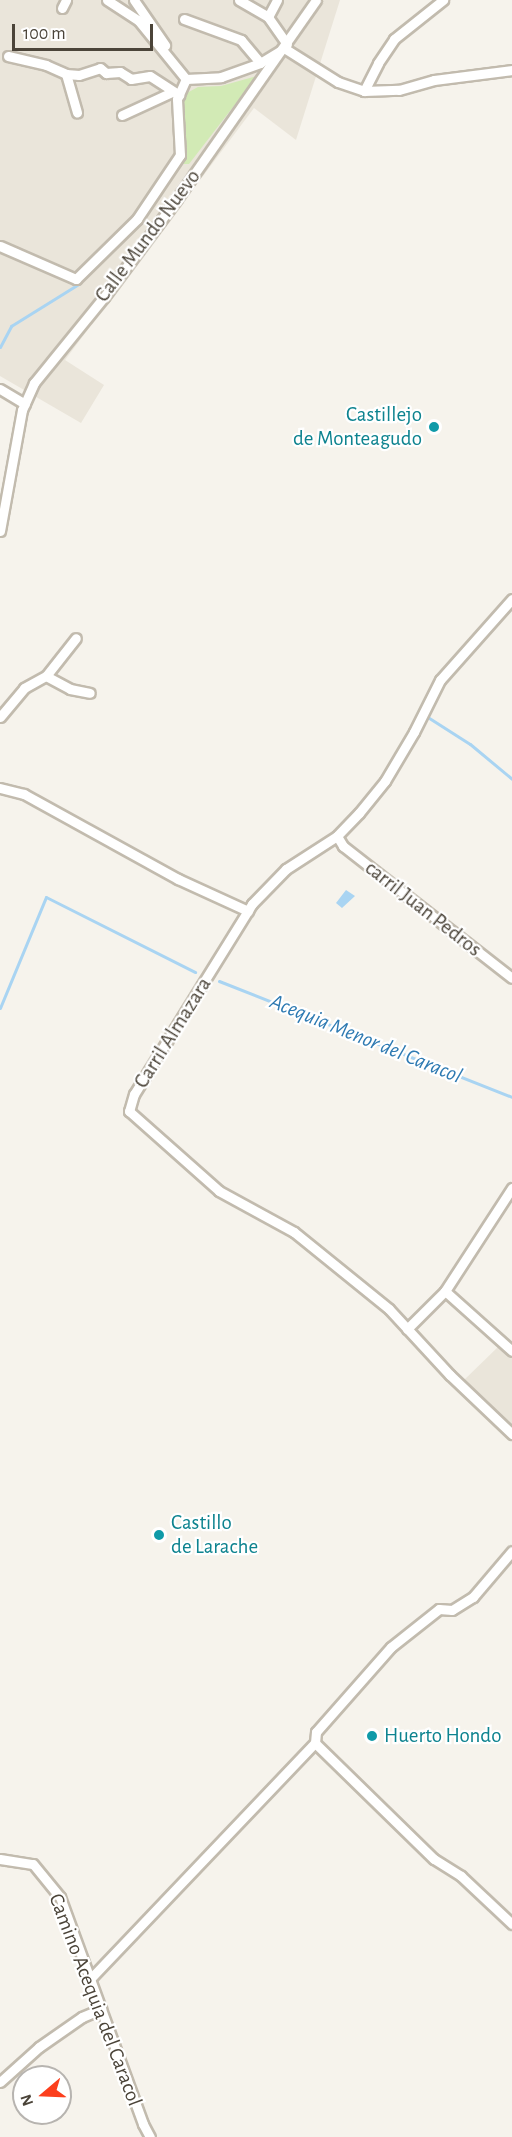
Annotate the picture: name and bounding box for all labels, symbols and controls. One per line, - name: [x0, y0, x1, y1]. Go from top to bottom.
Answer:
- scale bar: [15, 12, 156, 50]
- text: 100 m: [23, 25, 66, 43]
- street label: Calle Mundo Nuevo: [90, 165, 206, 307]
- place label: Castillejo de Monteagudo: [293, 402, 422, 452]
- marker: Castillejo de Monteagudo: [427, 420, 441, 434]
- street label: carril Juan Pedros: [360, 856, 486, 962]
- street label: Carril Almazara: [129, 973, 217, 1093]
- water label: Acequia Menor del Caracol: [266, 988, 466, 1090]
- place label: Castillo de Larache: [171, 1510, 258, 1560]
- marker: Castillo de Larache: [152, 1528, 166, 1542]
- place label: Huerto Hondo: [384, 1723, 502, 1749]
- marker: Huerto Hondo: [365, 1729, 379, 1743]
- street label: Camino Acequia del Caracol: [43, 1890, 147, 2110]
- north arrow: [12, 2065, 72, 2125]
- text: N: [17, 2092, 36, 2108]

